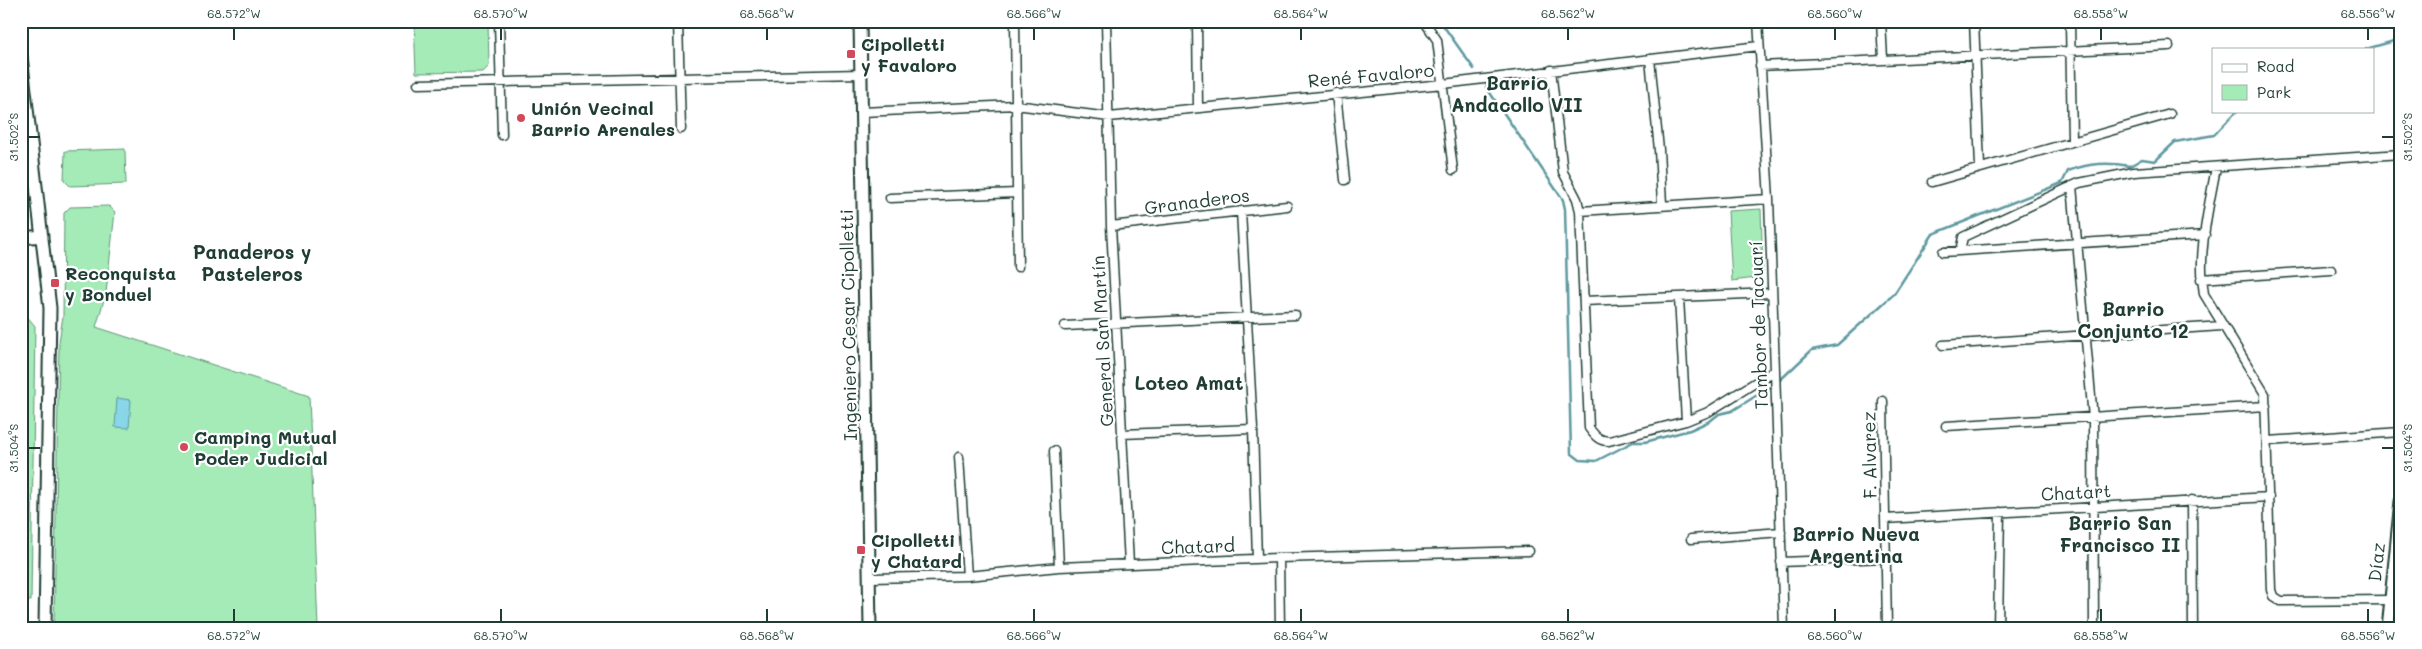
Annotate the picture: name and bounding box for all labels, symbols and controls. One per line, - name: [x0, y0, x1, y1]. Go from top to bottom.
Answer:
- text: 68.572°W: [207, 5, 261, 21]
- text: 68.570°W: [474, 5, 528, 21]
- text: 68.568°W: [740, 5, 794, 21]
- text: 68.566°W: [1007, 5, 1061, 21]
- text: 68.564°W: [1274, 5, 1328, 21]
- text: 68.562°W: [1541, 5, 1595, 21]
- text: 68.560°W: [1808, 5, 1862, 21]
- text: 68.558°W: [2074, 5, 2128, 21]
- text: 68.556°W: [2341, 5, 2395, 21]
- place label: Cipolletti y Favaloro: [861, 32, 957, 77]
- marker: Cipolletti y Favaloro: [845, 48, 857, 60]
- legend: [2212, 48, 2374, 112]
- text: Road: [2257, 56, 2294, 76]
- street label: René Favaloro: [1307, 58, 1435, 92]
- district label: Barrio Andacollo VII: [1451, 70, 1583, 117]
- text: Park: [2257, 82, 2291, 102]
- place label: Unión Vecinal Barrio Arenales: [531, 96, 675, 141]
- marker: Unión Vecinal Barrio Arenales: [515, 112, 527, 124]
- text: 31.502°S: [5, 113, 21, 161]
- text: 31.502°S: [2399, 113, 2415, 161]
- street label: Granaderos: [1143, 183, 1251, 219]
- street label: Ingeniero Cesar Cipolletti: [834, 209, 862, 441]
- district label: Panaderos y Pasteleros: [193, 239, 311, 286]
- street label: Tambor de Tacuarí: [1743, 240, 1773, 410]
- street label: General San Martín: [1086, 255, 1118, 427]
- place label: Reconquista y Bonduel: [65, 261, 176, 306]
- marker: Reconquista y Bonduel: [49, 277, 61, 289]
- district label: Barrio Conjunto 12: [2077, 296, 2189, 343]
- district label: Loteo Amat: [1134, 370, 1244, 395]
- street label: F. Alvarez: [1856, 411, 1882, 499]
- text: 31.504°S: [5, 423, 21, 472]
- text: 31.504°S: [2399, 423, 2415, 472]
- place label: Camping Mutual Poder Judicial: [194, 425, 337, 470]
- marker: Camping Mutual Poder Judicial: [178, 441, 190, 453]
- street label: Chatart: [2040, 478, 2112, 506]
- district label: Barrio San Francisco II: [2059, 510, 2181, 557]
- district label: Barrio Nueva Argentina: [1792, 521, 1920, 568]
- place label: Cipolletti y Chatard: [871, 528, 962, 573]
- street label: Chatard: [1161, 533, 1235, 559]
- street label: Díaz: [2362, 541, 2390, 583]
- marker: Cipolletti y Chatard: [855, 544, 867, 556]
- text: 68.572°W: [207, 627, 261, 643]
- text: 68.570°W: [474, 627, 528, 643]
- text: 68.568°W: [740, 627, 794, 643]
- text: 68.566°W: [1007, 627, 1061, 643]
- text: 68.564°W: [1274, 627, 1328, 643]
- text: 68.562°W: [1541, 627, 1595, 643]
- text: 68.560°W: [1808, 627, 1862, 643]
- text: 68.558°W: [2074, 627, 2128, 643]
- text: 68.556°W: [2341, 627, 2395, 643]

